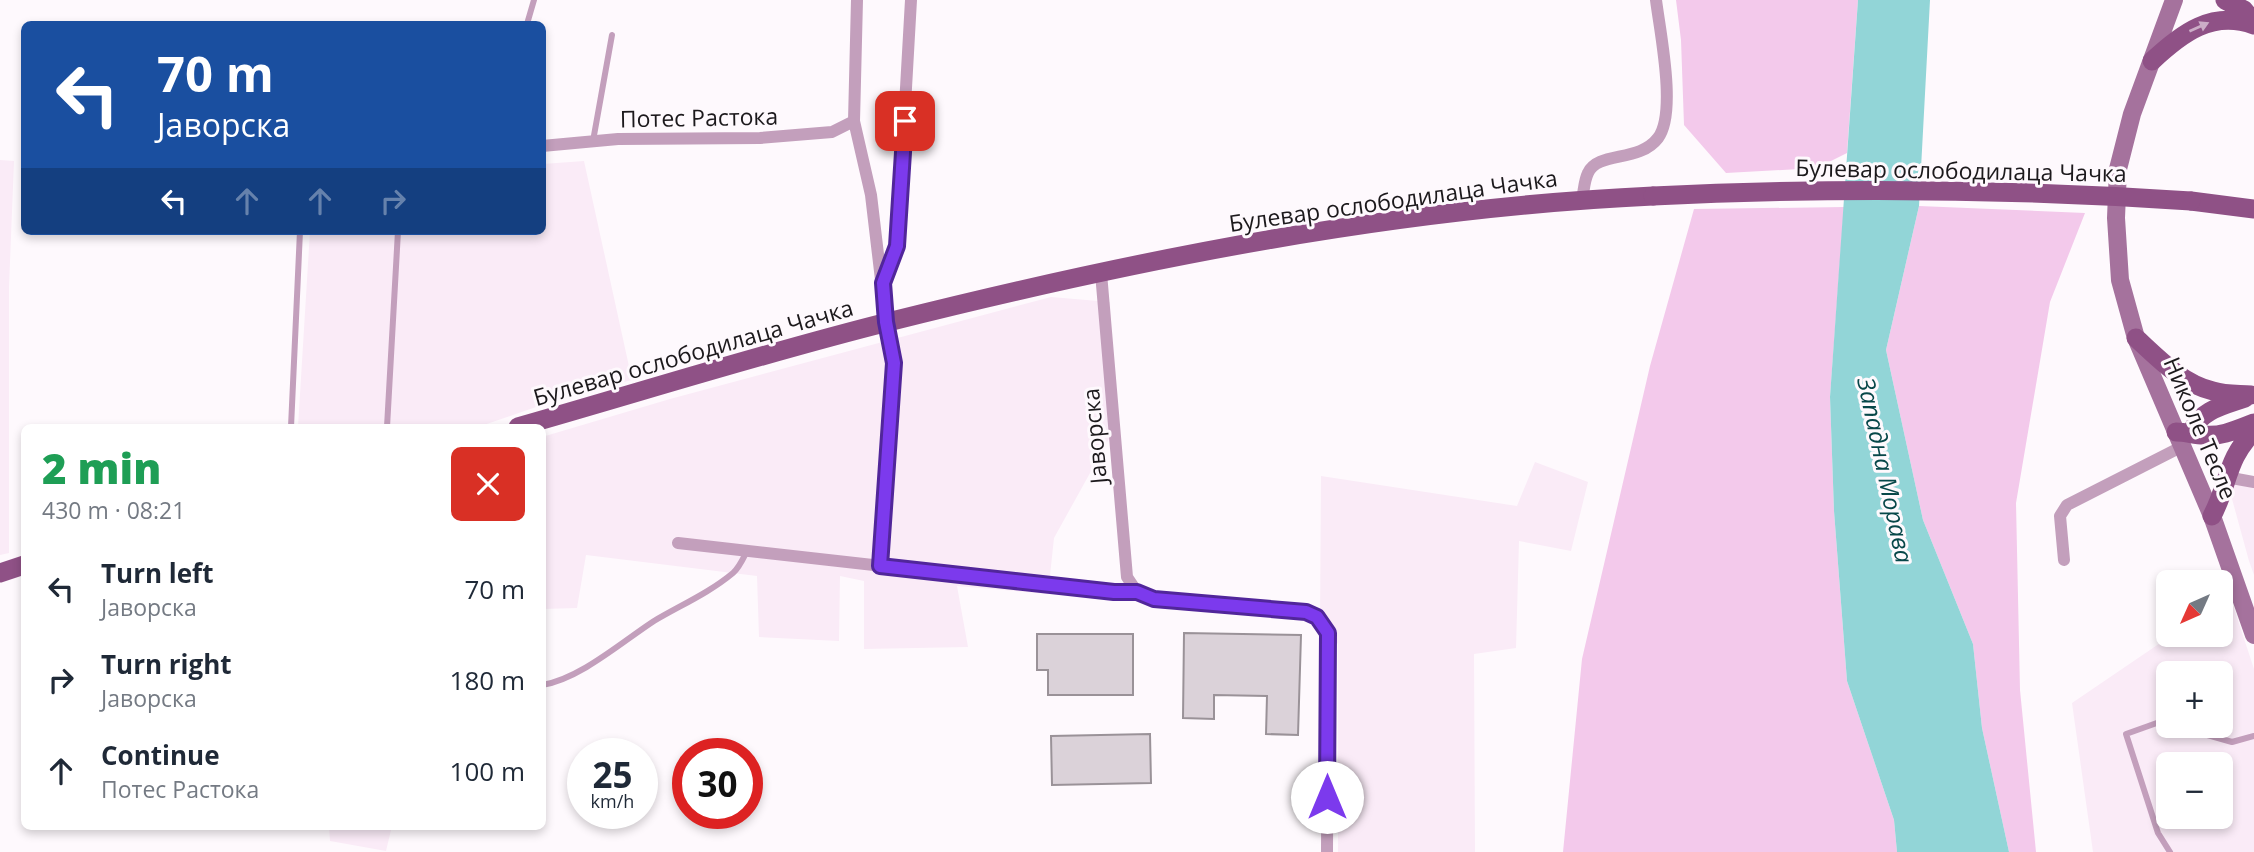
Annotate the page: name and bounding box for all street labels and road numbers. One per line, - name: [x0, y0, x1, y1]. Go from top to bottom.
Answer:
- street label: Потес Растока: [620, 100, 778, 134]
- street label: Булевар ослободилаца Чачка: [1795, 151, 2127, 189]
- street label: Булевар ослободилаца Чачка: [1227, 161, 1559, 239]
- street label: Булевар ослободилаца Чачка: [529, 291, 857, 413]
- street label: Николе Тесле: [2157, 352, 2245, 504]
- street label: Јаворска: [1074, 387, 1114, 487]

